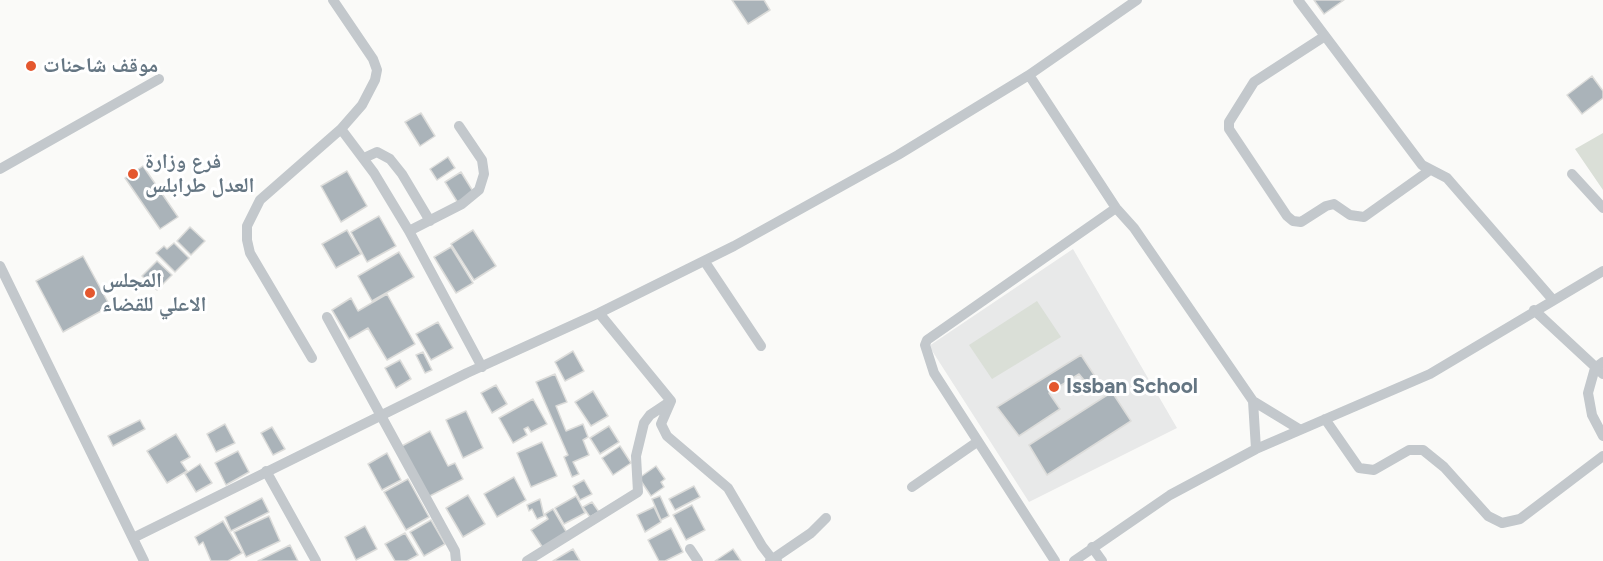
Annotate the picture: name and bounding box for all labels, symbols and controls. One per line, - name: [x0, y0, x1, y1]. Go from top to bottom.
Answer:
- place label: موقف شاحنات: [43, 53, 158, 79]
- marker: موقف شاحنات: [24, 59, 38, 73]
- place label: فرع وزارة العدل طرابلس: [145, 149, 255, 199]
- marker: فرع وزارة العدل طرابلس: [126, 167, 140, 181]
- place label: المجلس الاعلي للقضاء: [102, 268, 207, 318]
- marker: المجلس الاعلي للقضاء: [83, 286, 97, 300]
- place label: Issban School: [1066, 374, 1198, 400]
- marker: Issban School: [1047, 380, 1061, 394]

